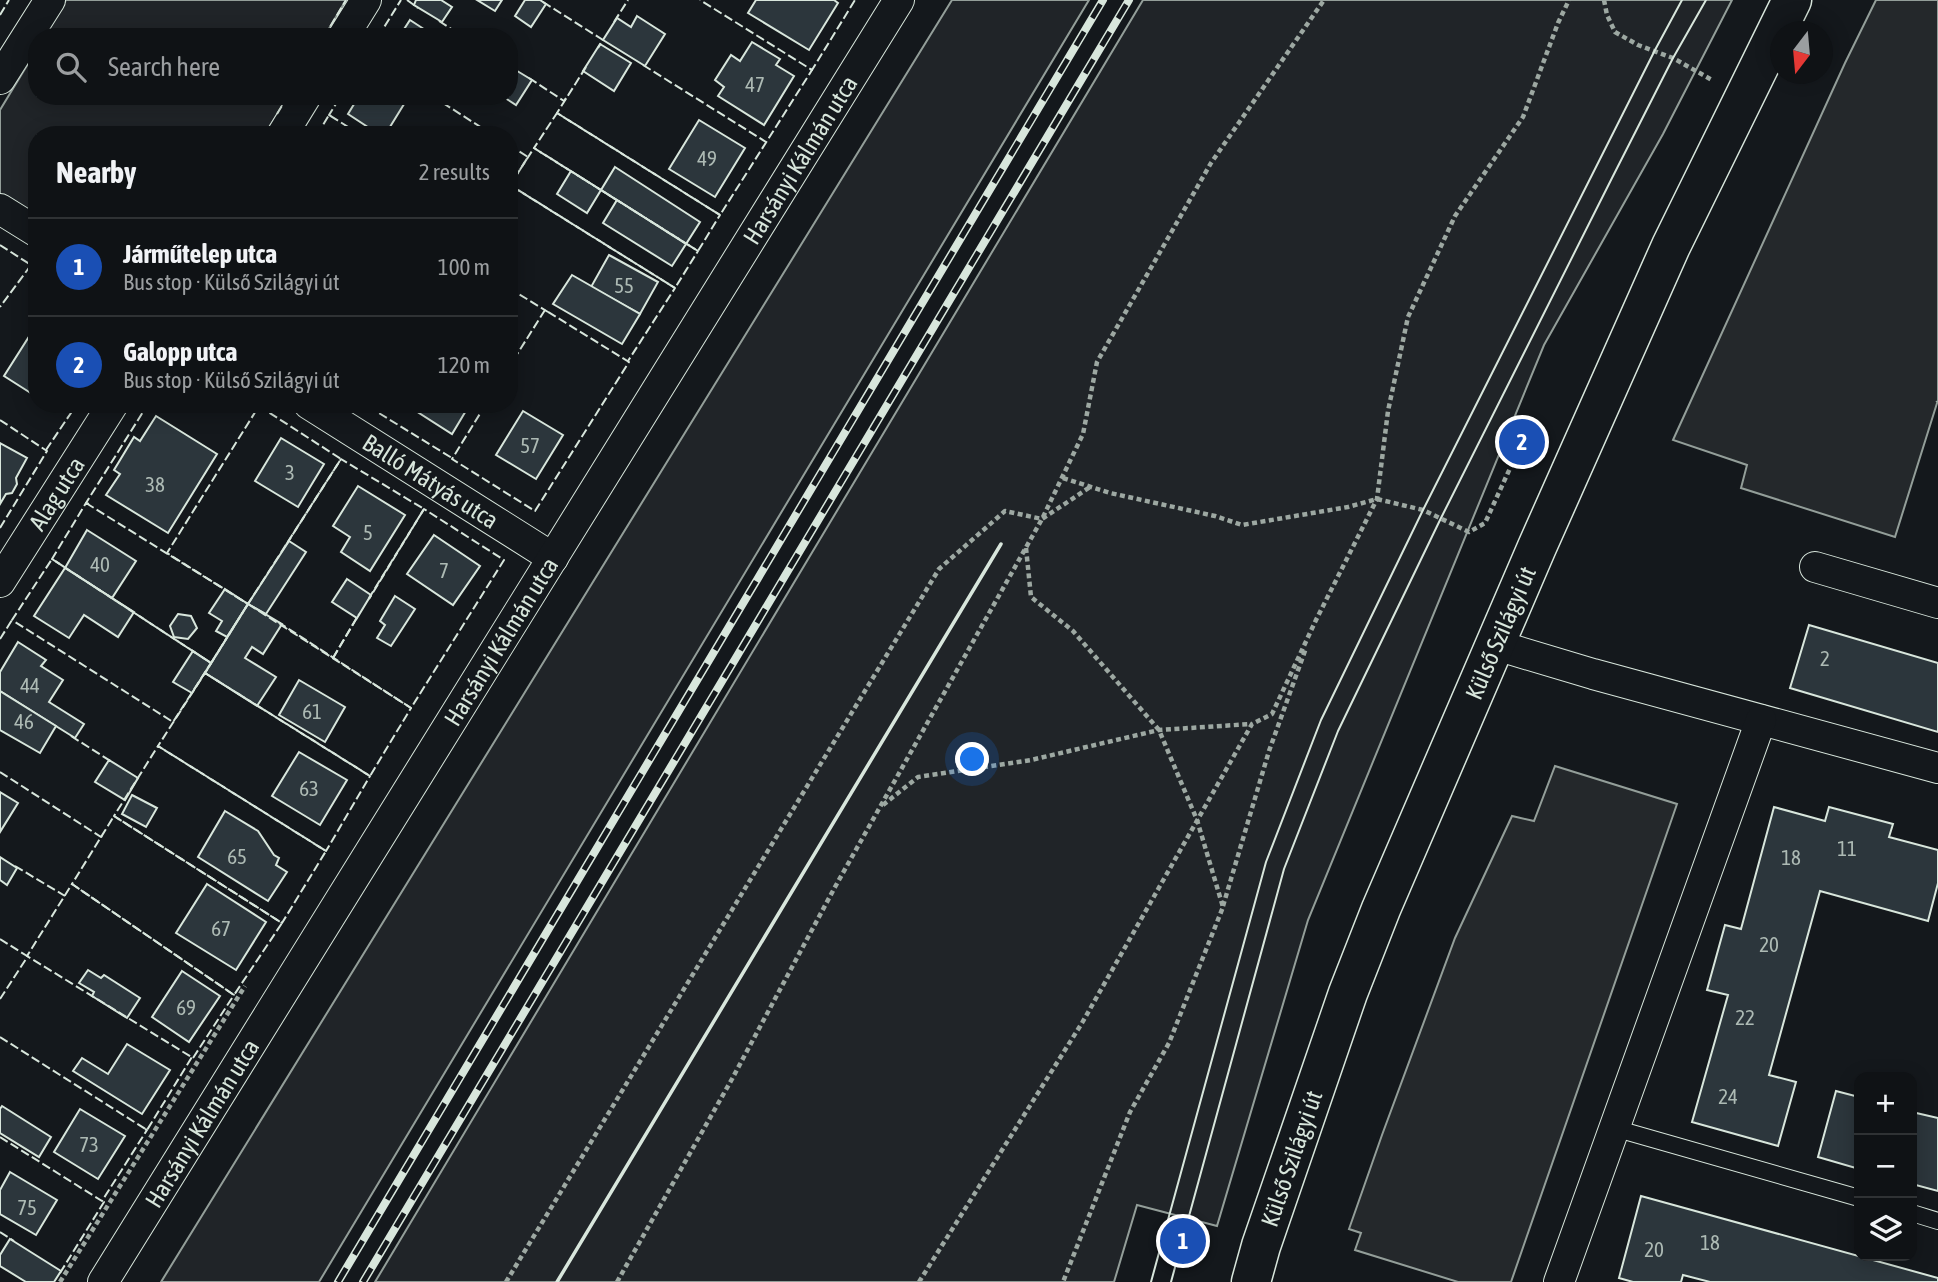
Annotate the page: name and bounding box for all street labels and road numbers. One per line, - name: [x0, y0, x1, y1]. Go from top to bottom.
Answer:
- street label: Harsányi Kálmán utca: [738, 71, 862, 249]
- street label: Balló Mátyás utca: [358, 428, 503, 534]
- street label: Alag utca: [23, 452, 89, 535]
- street label: Harsányi Kálmán utca: [438, 552, 563, 730]
- street label: Külső Szilágyi út: [1460, 562, 1541, 703]
- street label: Harsányi Kálmán utca: [139, 1034, 264, 1212]
- street label: Külső Szilágyi út: [1255, 1087, 1327, 1230]

